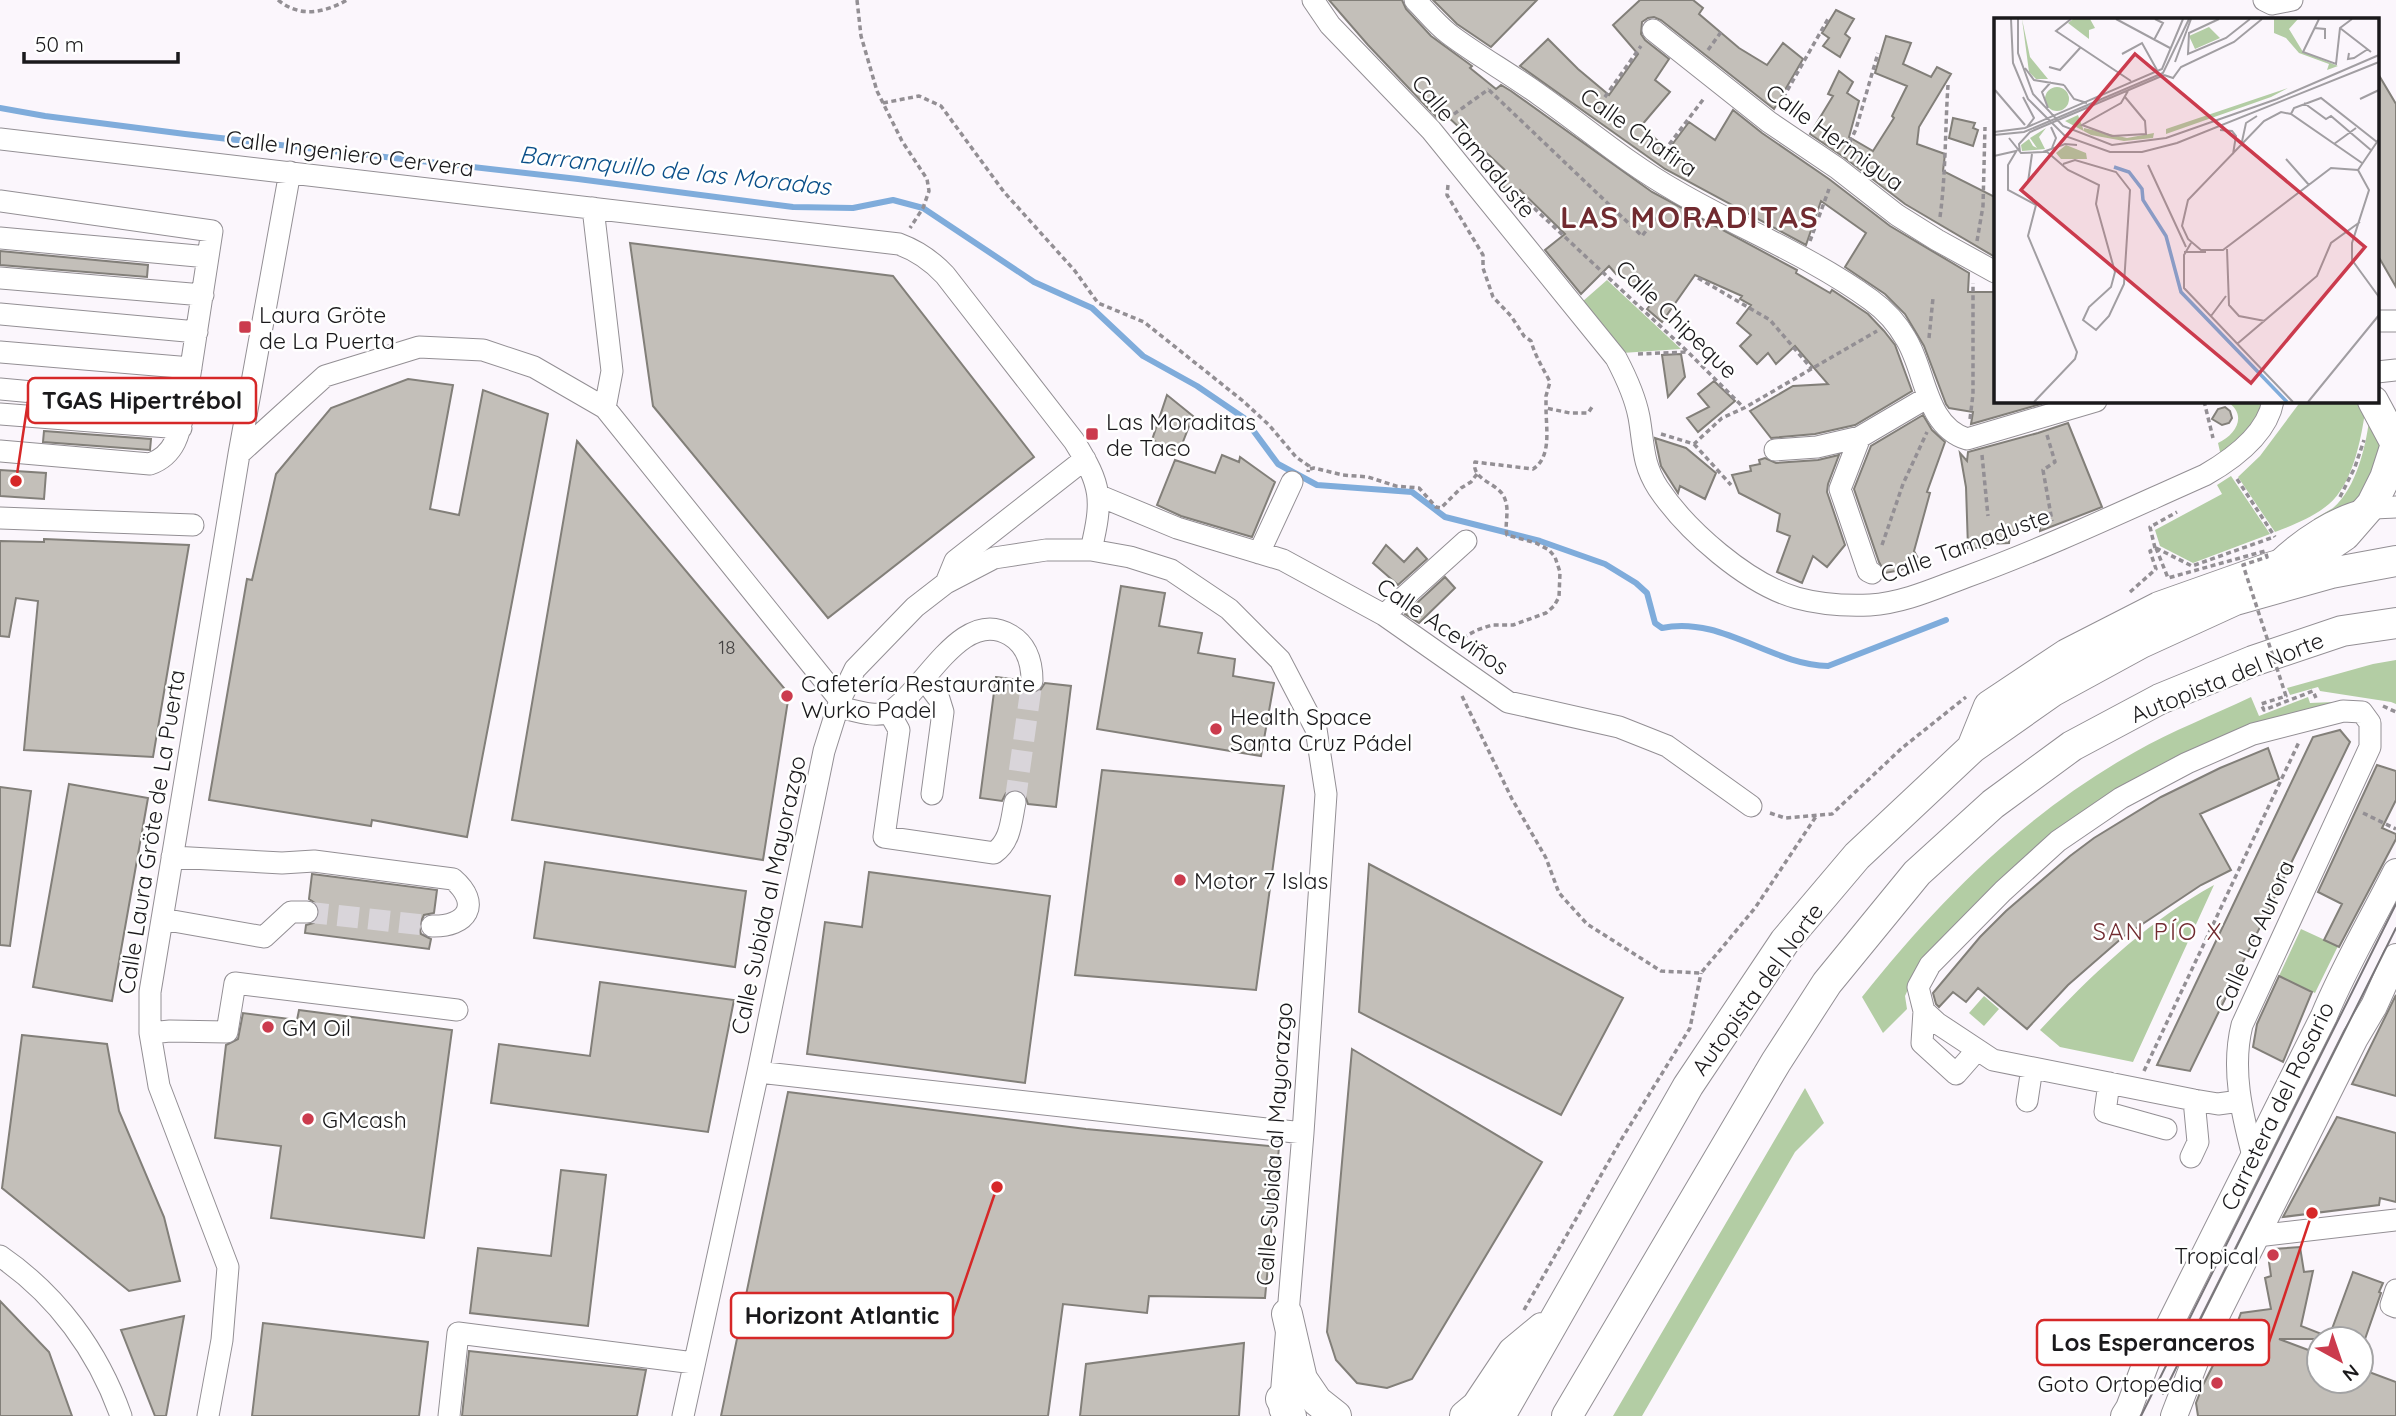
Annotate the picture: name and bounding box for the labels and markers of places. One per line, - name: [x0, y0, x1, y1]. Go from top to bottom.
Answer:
- place label: Laura Gröte de La Puerta: [259, 300, 395, 355]
- marker: Laura Gröte de La Puerta: [237, 319, 253, 335]
- callout: TGAS Hipertrébol: [28, 378, 256, 423]
- place label: Las Moraditas de Taco: [1106, 407, 1256, 462]
- marker: Las Moraditas de Taco: [1084, 426, 1100, 442]
- place label: Cafetería Restaurante Wurko Padel: [801, 669, 1035, 724]
- marker: Cafetería Restaurante Wurko Padel: [779, 688, 795, 704]
- place label: Health Space Santa Cruz Pádel: [1230, 702, 1412, 757]
- marker: Health Space Santa Cruz Pádel: [1208, 721, 1224, 737]
- place label: Motor 7 Islas: [1194, 866, 1328, 895]
- marker: Motor 7 Islas: [1172, 872, 1188, 888]
- place label: GM Oil: [282, 1013, 351, 1042]
- marker: GM Oil: [260, 1019, 276, 1035]
- place label: GMcash: [322, 1105, 407, 1134]
- marker: GMcash: [300, 1111, 316, 1127]
- place label: Tropical: [2174, 1241, 2259, 1270]
- marker: Tropical: [2265, 1247, 2281, 1263]
- callout: Horizont Atlantic: [731, 1293, 953, 1338]
- callout: Los Esperanceros: [2037, 1320, 2269, 1365]
- place label: Goto Ortopedia: [2037, 1369, 2203, 1398]
- marker: Goto Ortopedia: [2209, 1375, 2225, 1391]

